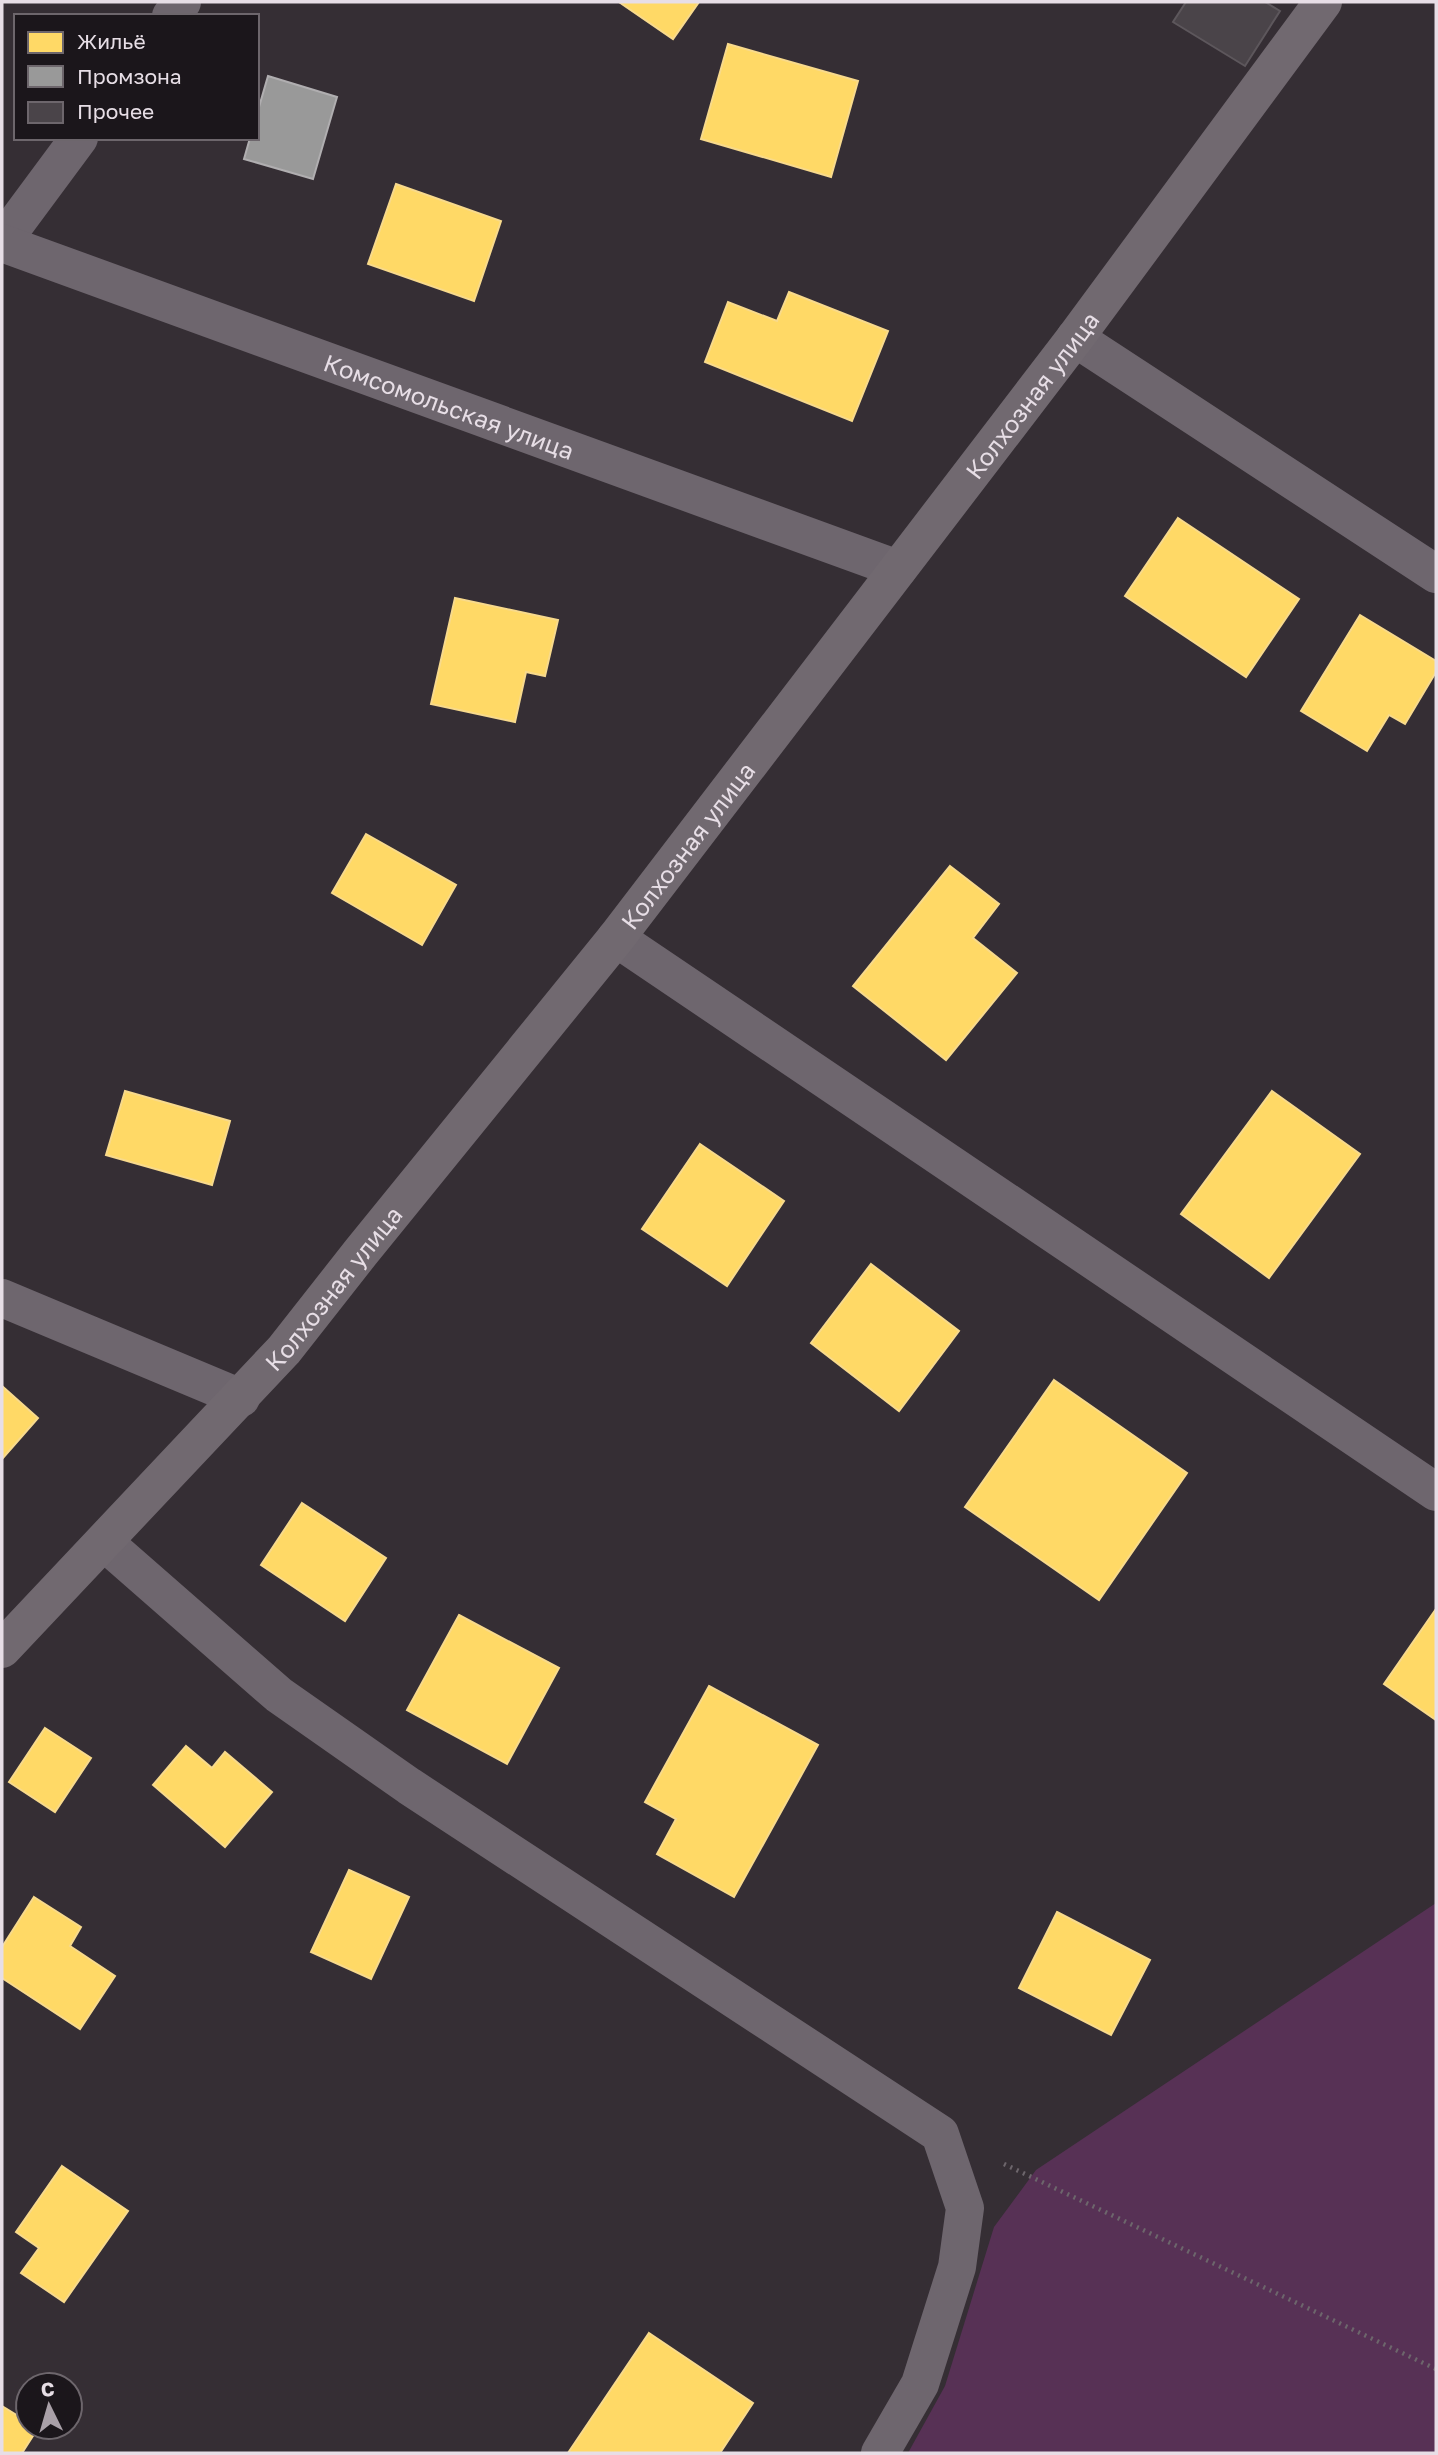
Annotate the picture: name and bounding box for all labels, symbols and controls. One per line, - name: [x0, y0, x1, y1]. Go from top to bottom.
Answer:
- legend: [14, 14, 259, 140]
- text: Жильё: [77, 28, 146, 54]
- text: Промзона: [77, 63, 182, 89]
- text: Прочее: [77, 98, 154, 124]
- street label: Колхозная улица: [958, 305, 1104, 484]
- street label: Комсомольская улица: [320, 347, 578, 465]
- street label: Колхозная улица: [614, 756, 760, 934]
- street label: Колхозная улица: [258, 1200, 407, 1376]
- north arrow: [14, 2371, 84, 2441]
- text: С: [40, 2377, 55, 2401]

